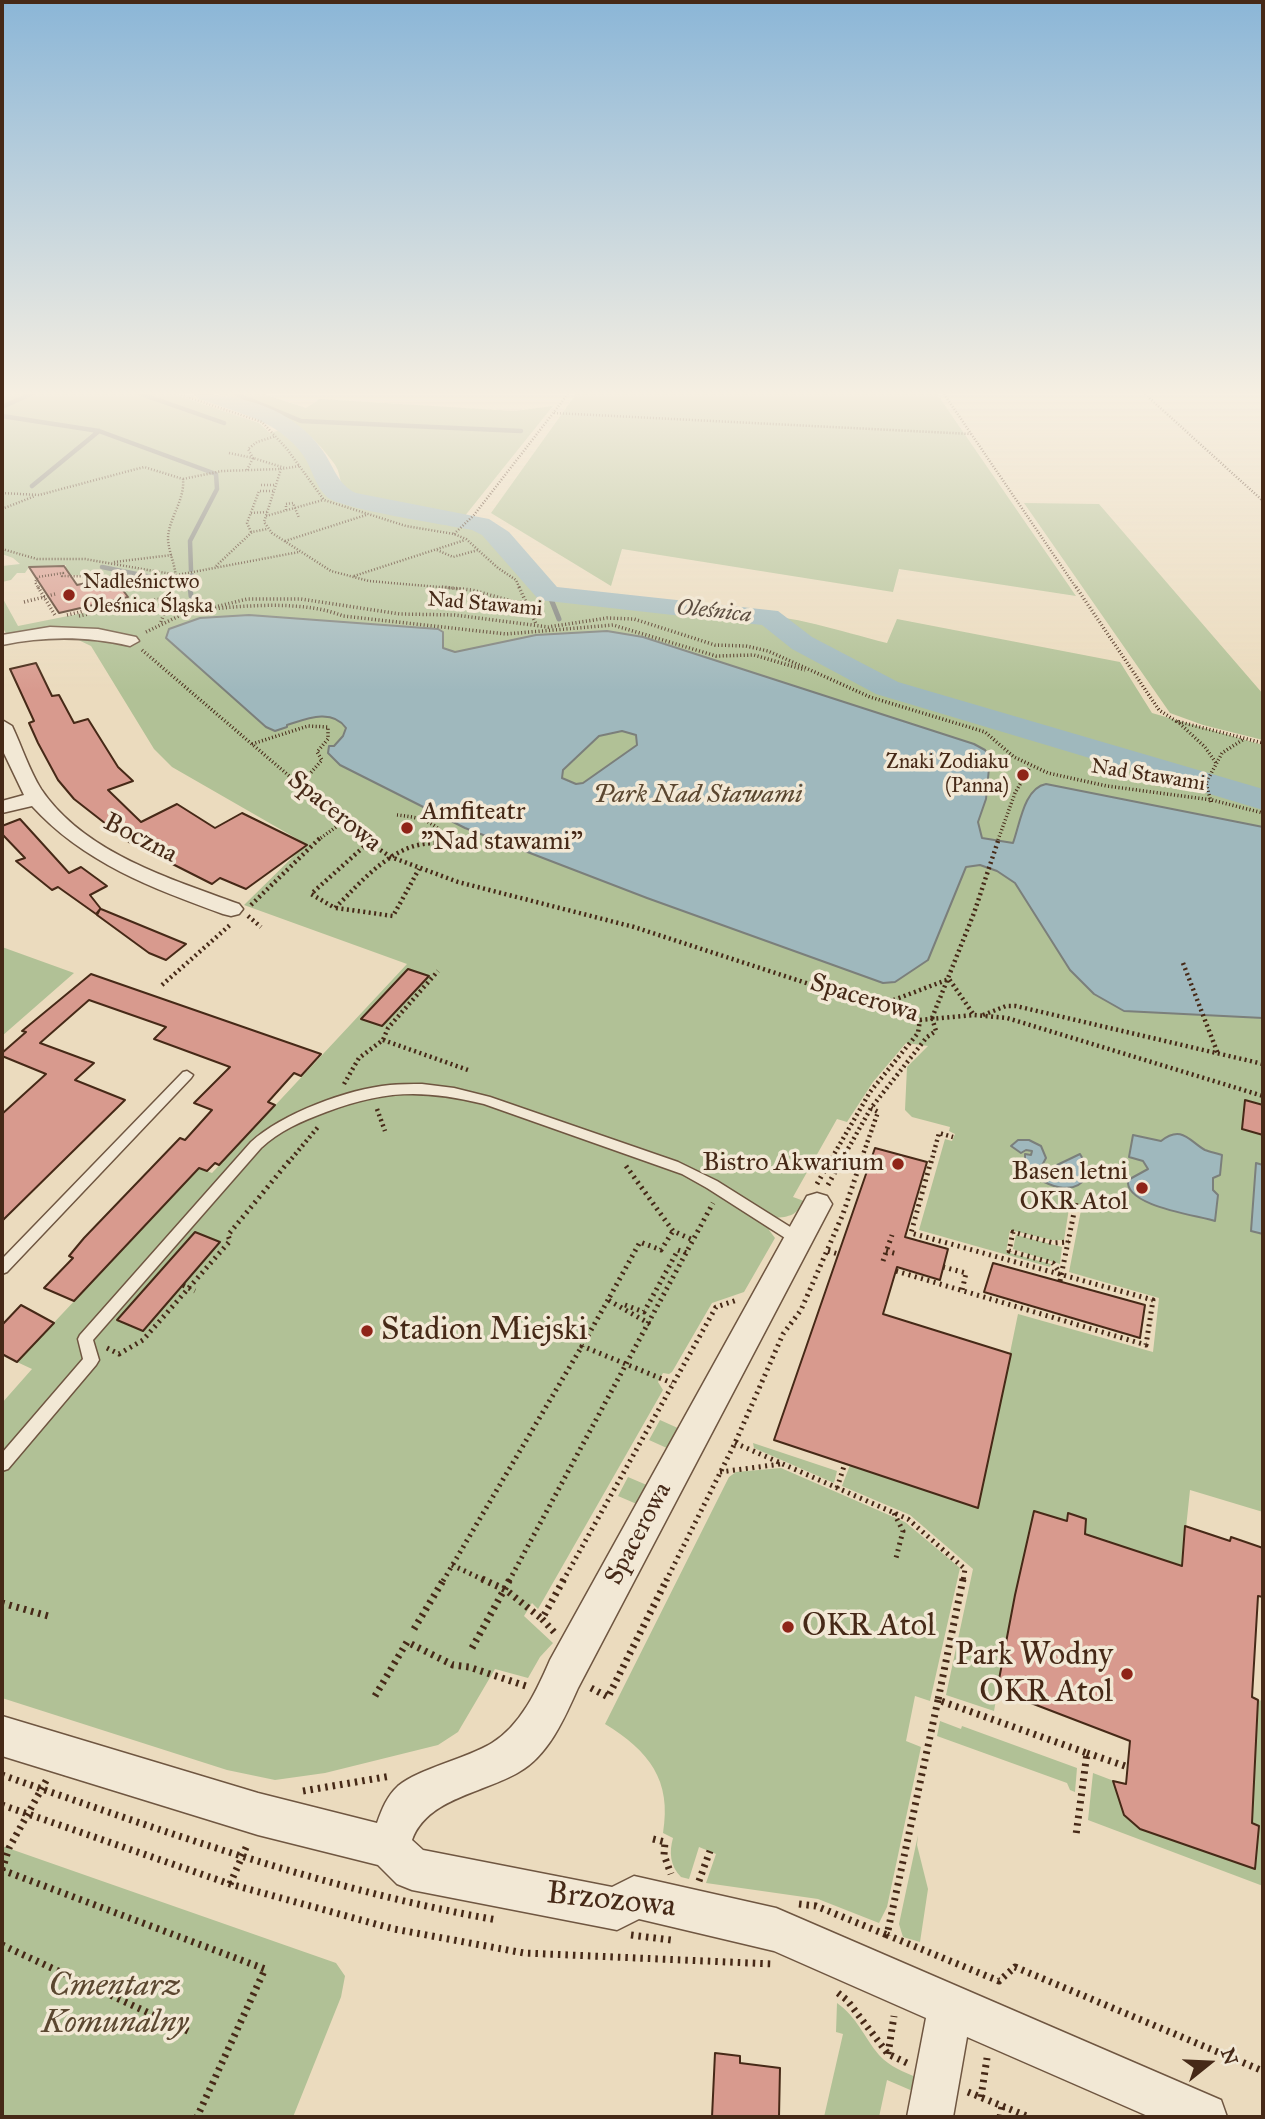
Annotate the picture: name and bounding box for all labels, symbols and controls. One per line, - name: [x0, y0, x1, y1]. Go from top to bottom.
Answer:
- place label: Nadleśnictwo Oleśnica Śląska: [83, 570, 213, 620]
- marker: Nadleśnictwo Oleśnica Śląska: [61, 587, 77, 603]
- street label: Nad Stawami: [426, 587, 544, 623]
- water label: Oleśnica: [675, 594, 753, 630]
- place label: Znaki Zodiaku (Panna): [886, 750, 1009, 800]
- street label: Nad Stawami: [1089, 755, 1207, 797]
- street label: Spacerowa: [281, 765, 387, 859]
- marker: Znaki Zodiaku (Panna): [1015, 767, 1031, 783]
- park label: Park Nad Stawami: [593, 780, 803, 812]
- place label: Amfiteatr "Nad stawami": [421, 797, 583, 858]
- street label: Boczna: [98, 807, 182, 871]
- marker: Amfiteatr "Nad stawami": [399, 820, 415, 836]
- street label: Spacerowa: [806, 968, 922, 1030]
- place label: Bistro Akwarium: [703, 1148, 884, 1180]
- marker: Bistro Akwarium: [890, 1156, 906, 1172]
- place label: Basen letni OKR Atol: [1012, 1157, 1128, 1218]
- marker: Basen letni OKR Atol: [1134, 1180, 1150, 1196]
- place label: Stadion Miejski: [381, 1312, 588, 1350]
- marker: Stadion Miejski: [359, 1323, 375, 1339]
- street label: Spacerowa: [599, 1477, 679, 1591]
- place label: OKR Atol: [802, 1608, 936, 1646]
- marker: OKR Atol: [780, 1619, 796, 1635]
- place label: Park Wodny OKR Atol: [955, 1637, 1113, 1712]
- marker: Park Wodny OKR Atol: [1119, 1666, 1135, 1682]
- street label: Brzozowa: [545, 1875, 677, 1927]
- park label: Cmentarz Komunalny: [42, 1968, 188, 2043]
- north arrow: [1174, 2028, 1244, 2098]
- text: N: [1216, 2045, 1243, 2068]

